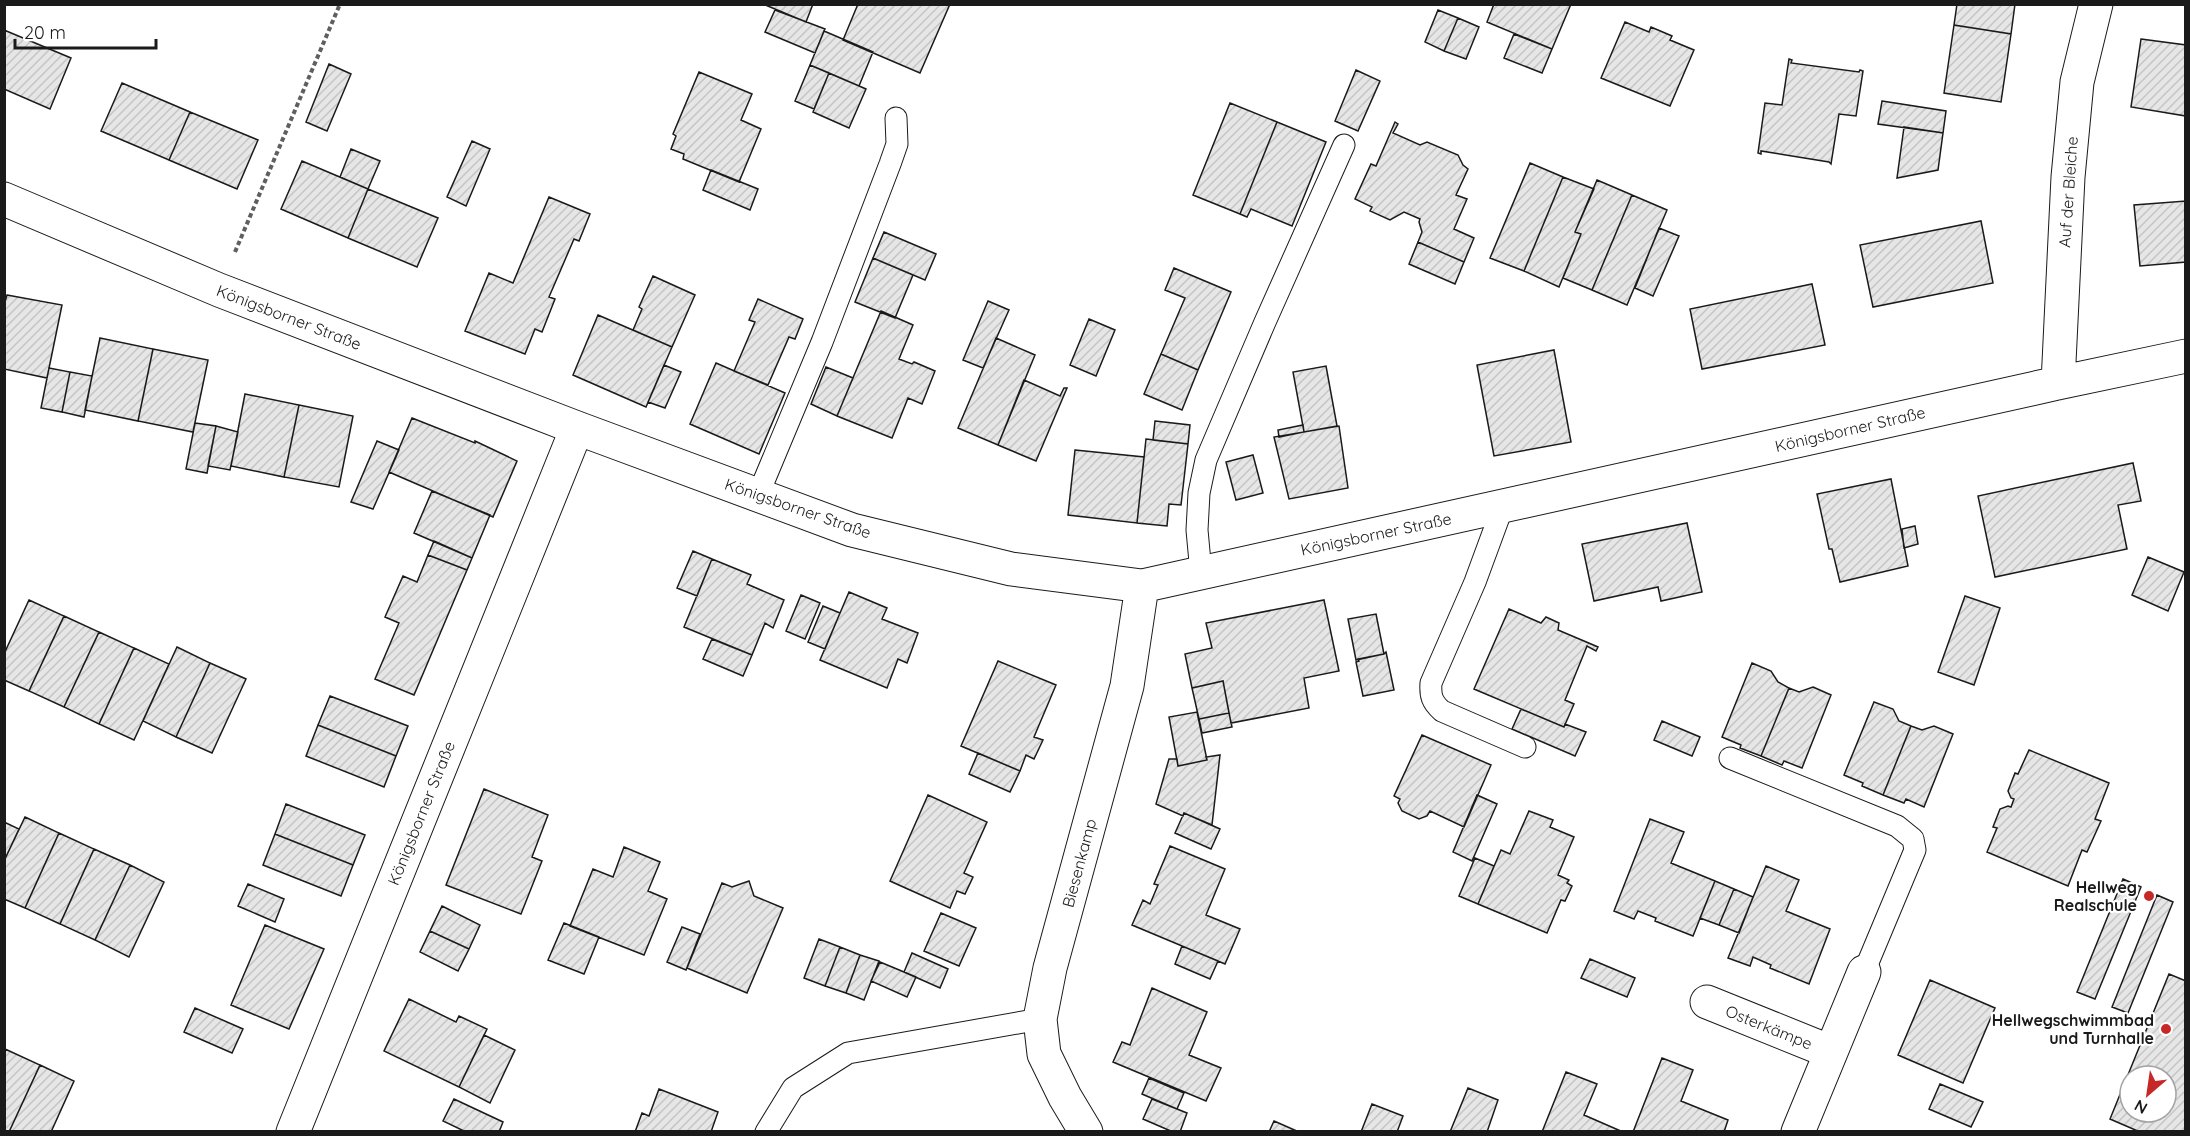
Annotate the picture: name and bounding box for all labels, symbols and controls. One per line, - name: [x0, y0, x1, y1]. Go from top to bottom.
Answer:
- scale bar: [15, 12, 156, 50]
- text: 20 m: [24, 21, 66, 44]
- street label: Auf der Bleiche: [2054, 136, 2082, 248]
- street label: Königsborner Straße: [214, 280, 364, 354]
- street label: Königsborner Straße: [1773, 402, 1927, 456]
- street label: Königsborner Straße: [722, 474, 874, 542]
- street label: Königsborner Straße: [1299, 508, 1453, 560]
- street label: Königsborner Straße: [383, 738, 459, 888]
- street label: Biesenkamp: [1058, 816, 1100, 910]
- place label: Hellweg Realschule: [2054, 877, 2137, 915]
- marker: Hellweg Realschule: [2142, 889, 2156, 903]
- street label: Osterkämpe: [1723, 1001, 1815, 1053]
- place label: Hellwegschwimmbad und Turnhalle: [1992, 1010, 2154, 1048]
- marker: Hellwegschwimmbad und Turnhalle: [2159, 1022, 2173, 1036]
- north arrow: [2118, 1064, 2178, 1124]
- text: N: [2131, 1096, 2151, 1119]

